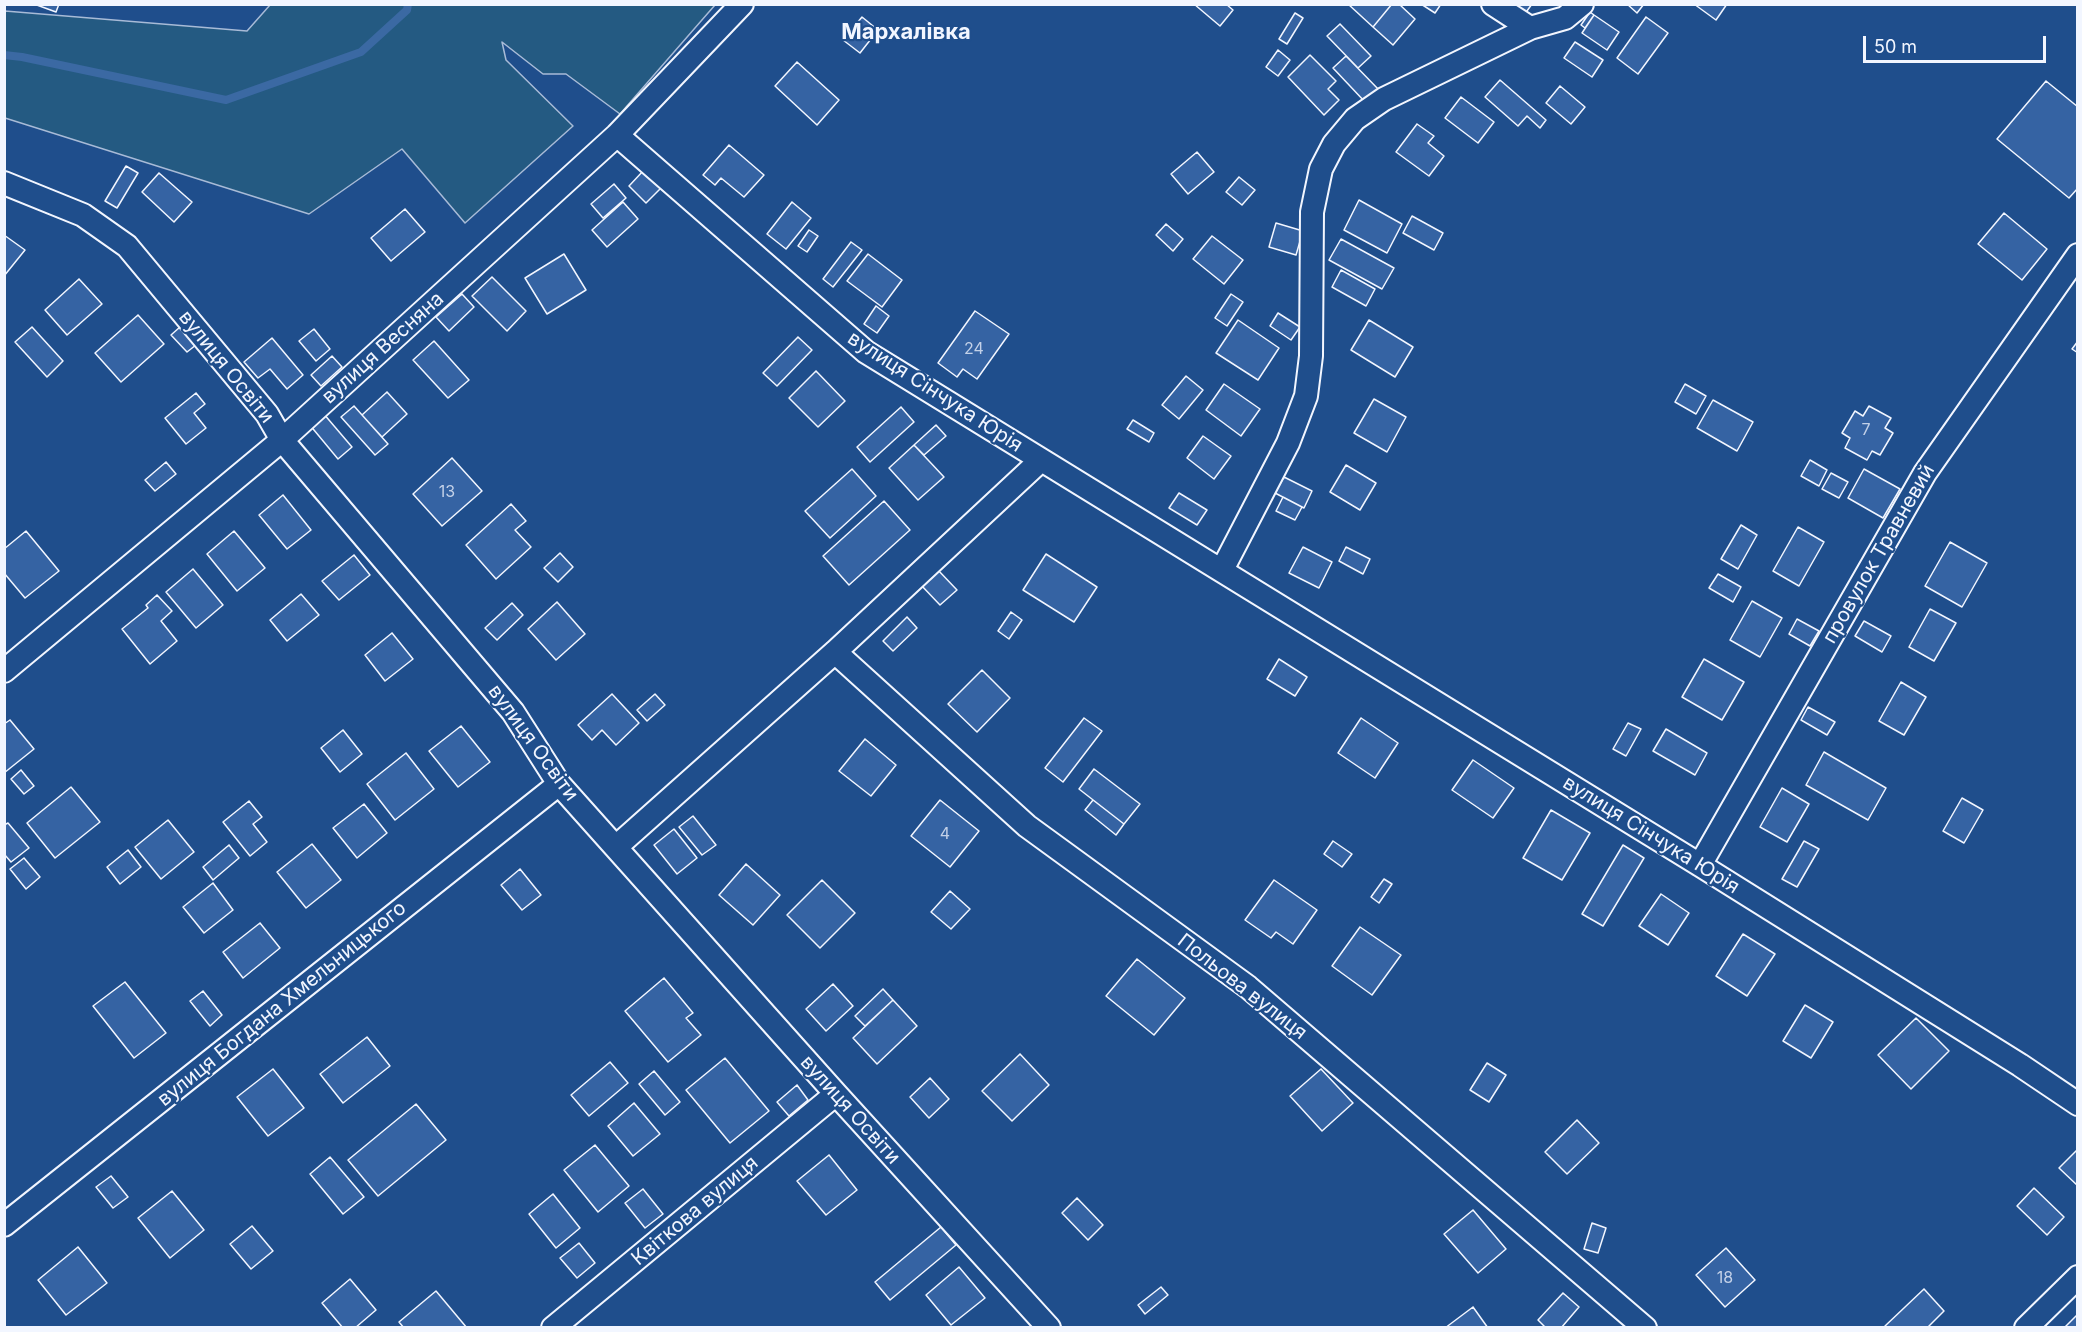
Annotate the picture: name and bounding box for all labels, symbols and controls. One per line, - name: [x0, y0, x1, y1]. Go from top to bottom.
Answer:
- district label: Мархалівка: [841, 19, 971, 45]
- scale bar: [1866, 24, 2049, 62]
- text: 50 m: [1874, 36, 1917, 57]
- street label: вулиця Весняна: [317, 287, 449, 409]
- street label: вулиця Освіти: [173, 306, 279, 428]
- street label: вулиця Сінчука Юрія: [843, 327, 1027, 457]
- house number: 24: [964, 339, 984, 359]
- house number: 7: [1861, 420, 1871, 440]
- street label: провулок Травневий: [1818, 460, 1940, 648]
- house number: 13: [439, 482, 455, 502]
- street label: вулиця Освіти: [483, 680, 583, 806]
- street label: вулиця Сінчука Юрія: [1558, 771, 1744, 899]
- house number: 4: [940, 824, 950, 844]
- street label: вулиця Богдана Хмельницького: [153, 896, 411, 1112]
- street label: Польова вулиця: [1172, 929, 1312, 1045]
- street label: вулиця Освіти: [795, 1051, 905, 1169]
- street label: Квіткова вулиця: [627, 1151, 763, 1271]
- house number: 18: [1717, 1268, 1733, 1288]

